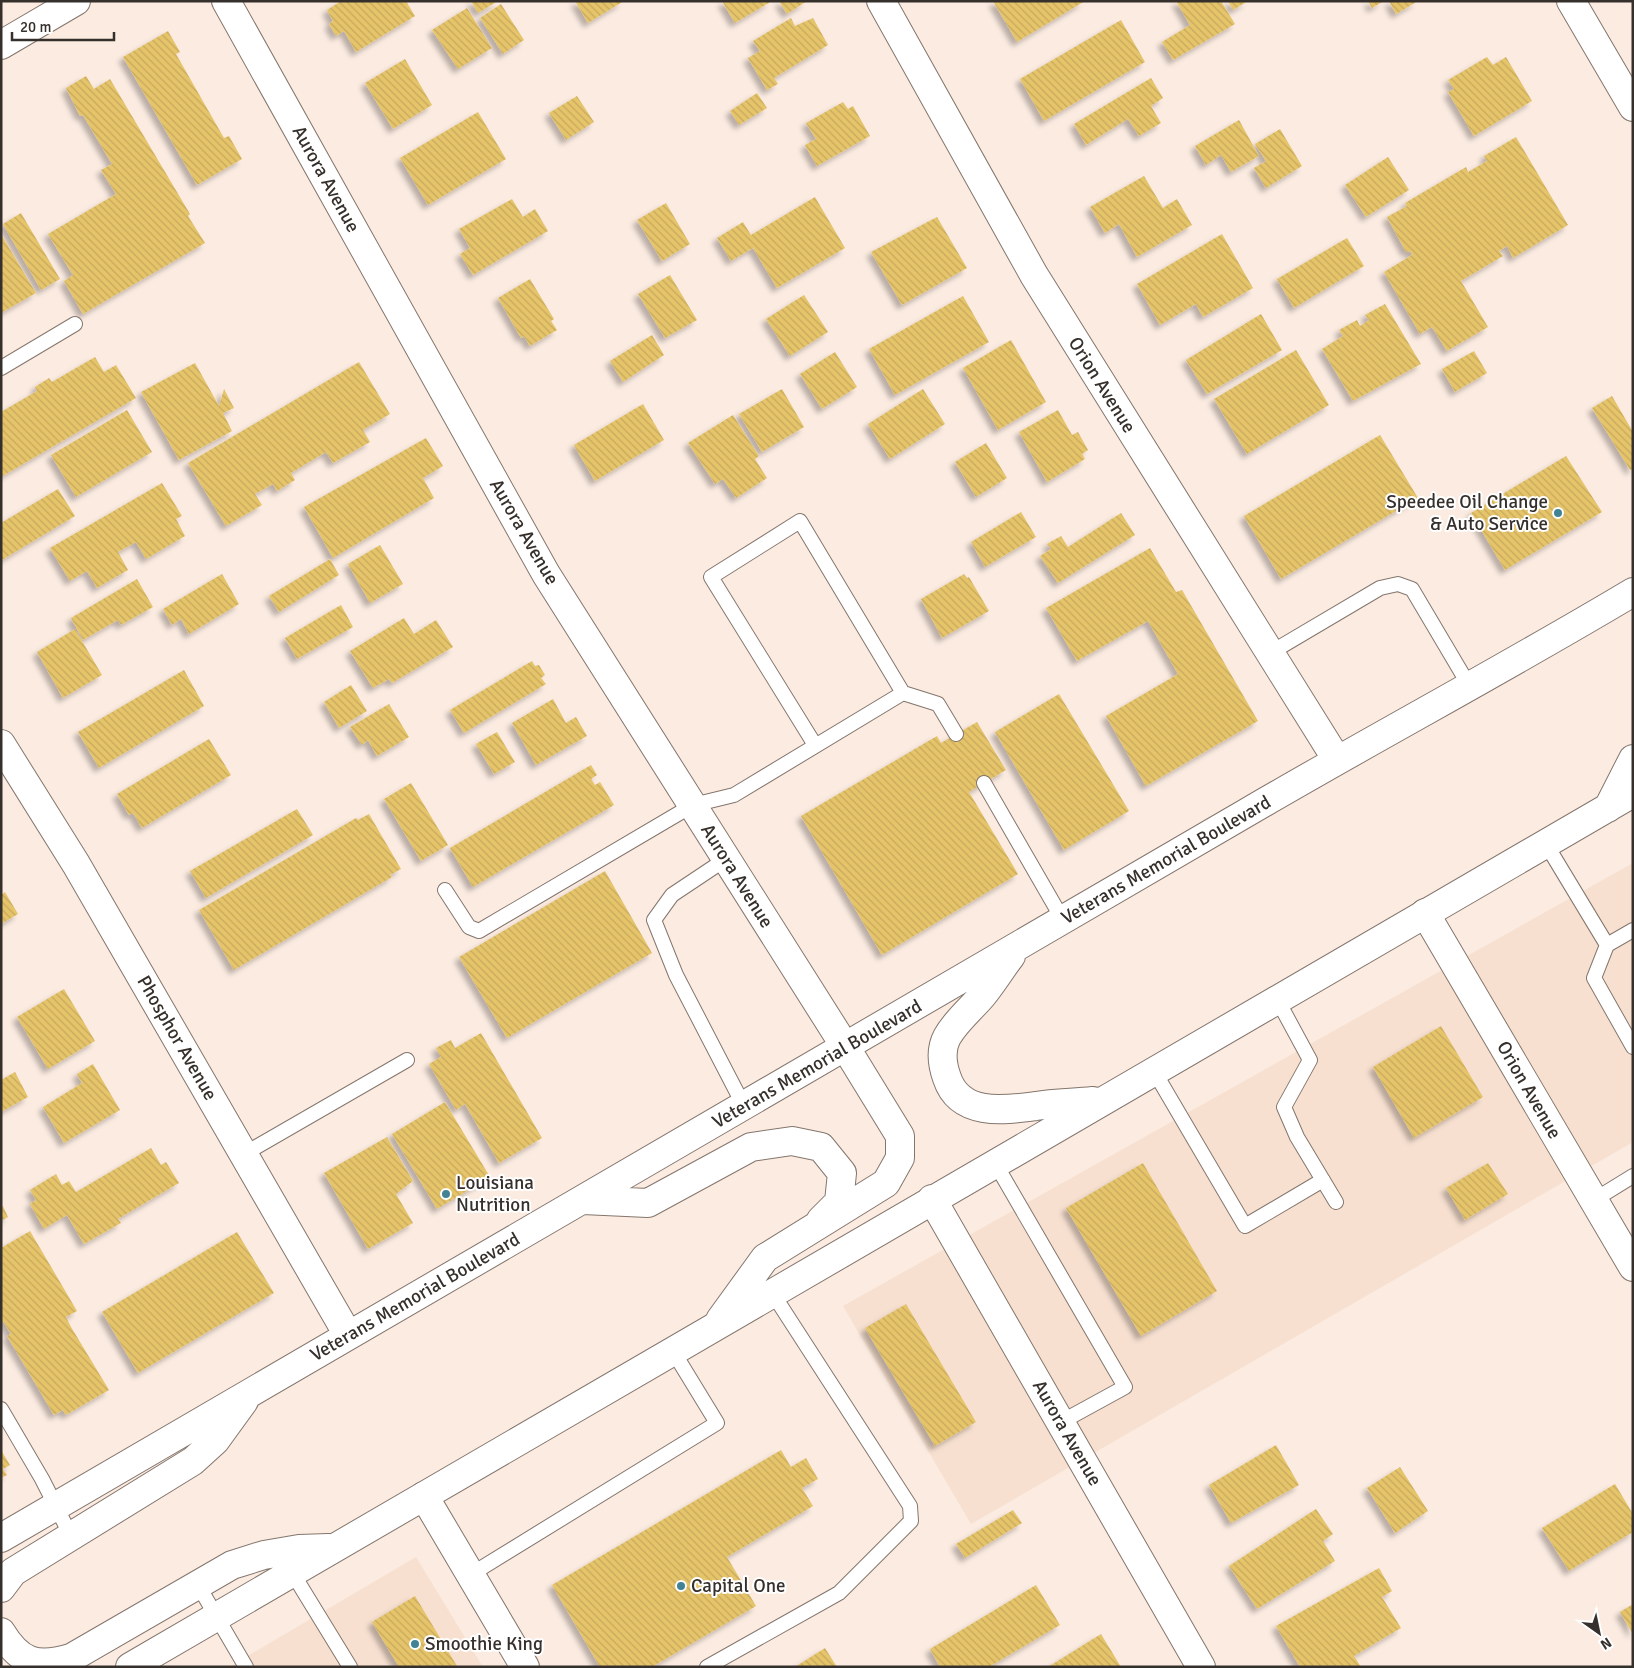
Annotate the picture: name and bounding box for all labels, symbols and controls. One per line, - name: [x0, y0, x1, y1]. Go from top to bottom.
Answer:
- scale bar: [12, 10, 115, 42]
- text: 20 m: [20, 18, 51, 36]
- street label: Aurora Avenue: [287, 121, 365, 237]
- street label: Orion Avenue: [1063, 332, 1141, 438]
- street label: Aurora Avenue: [484, 475, 564, 589]
- place label: Speedee Oil Change & Auto Service: [1386, 490, 1548, 536]
- marker: Speedee Oil Change & Auto Service: [1552, 507, 1564, 519]
- street label: Veterans Memorial Boulevard: [1057, 790, 1275, 930]
- street label: Aurora Avenue: [695, 819, 779, 933]
- street label: Phosphor Avenue: [132, 971, 222, 1105]
- street label: Veterans Memorial Boulevard: [708, 994, 926, 1134]
- street label: Orion Avenue: [1491, 1037, 1567, 1143]
- place label: Louisiana Nutrition: [456, 1171, 534, 1217]
- marker: Louisiana Nutrition: [440, 1188, 452, 1200]
- street label: Veterans Memorial Boulevard: [306, 1227, 524, 1367]
- street label: Aurora Avenue: [1027, 1376, 1107, 1490]
- place label: Capital One: [691, 1574, 786, 1598]
- marker: Capital One: [675, 1580, 687, 1592]
- north arrow: [1574, 1608, 1624, 1658]
- place label: Smoothie King: [425, 1632, 543, 1656]
- text: N: [1597, 1634, 1615, 1653]
- marker: Smoothie King: [409, 1638, 421, 1650]

